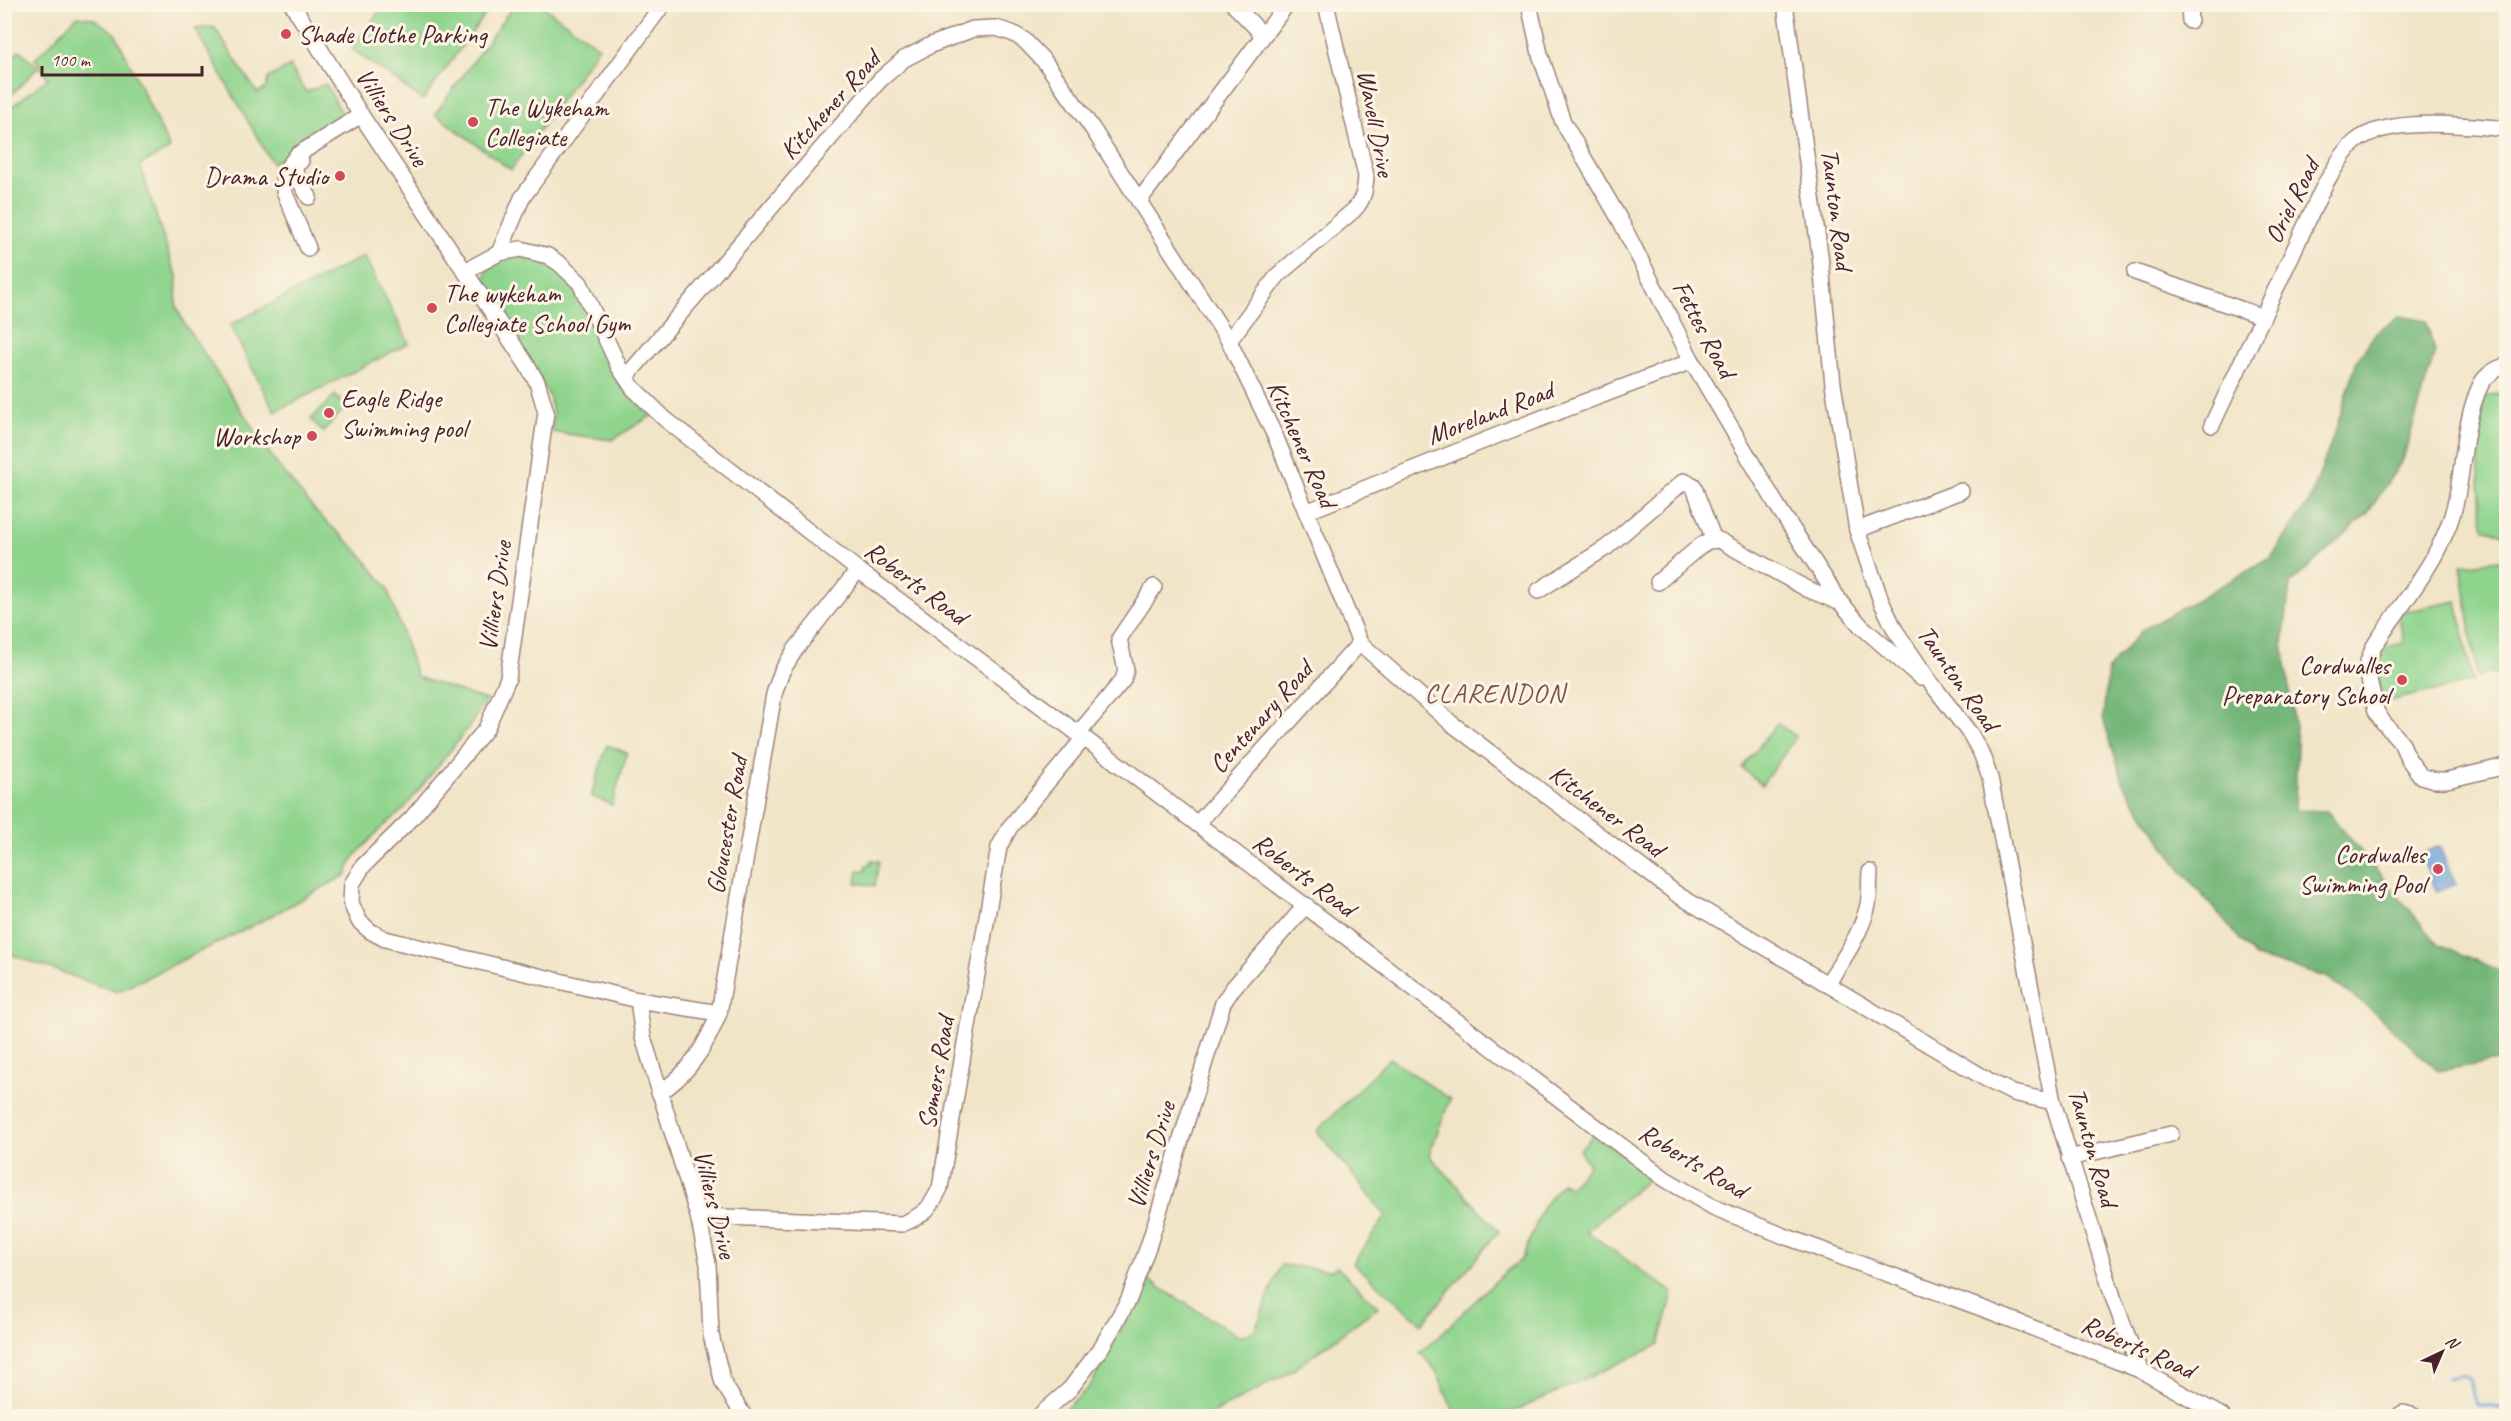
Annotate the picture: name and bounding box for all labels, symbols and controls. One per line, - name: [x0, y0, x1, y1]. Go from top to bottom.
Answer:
- place label: Shade Clothe Parking: [298, 18, 488, 51]
- marker: Shade Clothe Parking: [279, 27, 293, 41]
- scale bar: [42, 39, 202, 77]
- street label: Kitchener Road: [772, 41, 890, 166]
- text: 100 m: [51, 49, 92, 71]
- street label: Villiers Drive: [348, 62, 437, 174]
- street label: Wavell Drive: [1349, 67, 1403, 182]
- place label: The Wykeham Collegiate: [485, 91, 610, 154]
- marker: The Wykeham Collegiate: [466, 115, 480, 129]
- street label: Taunton Road: [1813, 147, 1861, 275]
- street label: Oriel Road: [2257, 150, 2329, 249]
- place label: Drama Studio: [204, 160, 331, 193]
- marker: Drama Studio: [333, 169, 347, 183]
- street label: Fettes Road: [1665, 275, 1745, 386]
- place label: The wykeham Collegiate School Gym: [444, 277, 632, 340]
- marker: The wykeham Collegiate School Gym: [425, 301, 439, 315]
- street label: Moreland Road: [1422, 373, 1561, 452]
- street label: Kitchener Road: [1259, 375, 1346, 516]
- place label: Eagle Ridge Swimming pool: [341, 382, 471, 445]
- marker: Eagle Ridge Swimming pool: [322, 406, 336, 420]
- place label: Workshop: [213, 420, 302, 453]
- marker: Workshop: [305, 429, 319, 443]
- street label: Roberts Road: [858, 534, 977, 635]
- street label: Villiers Drive: [471, 537, 519, 653]
- street label: Taunton Road: [1910, 619, 2009, 740]
- place label: Cordwalles Preparatory School: [2222, 649, 2395, 712]
- street label: Centenary Road: [1202, 651, 1323, 780]
- marker: Cordwalles Preparatory School: [2395, 673, 2409, 687]
- district label: CLARENDON: [1425, 676, 1568, 710]
- street label: Gloucester Road: [699, 750, 756, 896]
- street label: Kitchener Road: [1543, 757, 1674, 867]
- street label: Roberts Road: [1246, 826, 1365, 927]
- place label: Cordwalles Swimming Pool: [2299, 838, 2431, 901]
- marker: Cordwalles Swimming Pool: [2431, 862, 2445, 876]
- street label: Somers Road: [910, 1011, 963, 1132]
- street label: Taunton Road: [2060, 1084, 2127, 1214]
- street label: Villiers Drive: [1119, 1096, 1183, 1213]
- street label: Roberts Road: [1633, 1116, 1756, 1208]
- street label: Villiers Drive: [686, 1146, 745, 1263]
- street label: Roberts Road: [2076, 1307, 2203, 1388]
- north arrow: [2412, 1322, 2472, 1382]
- text: N: [2441, 1331, 2464, 1355]

